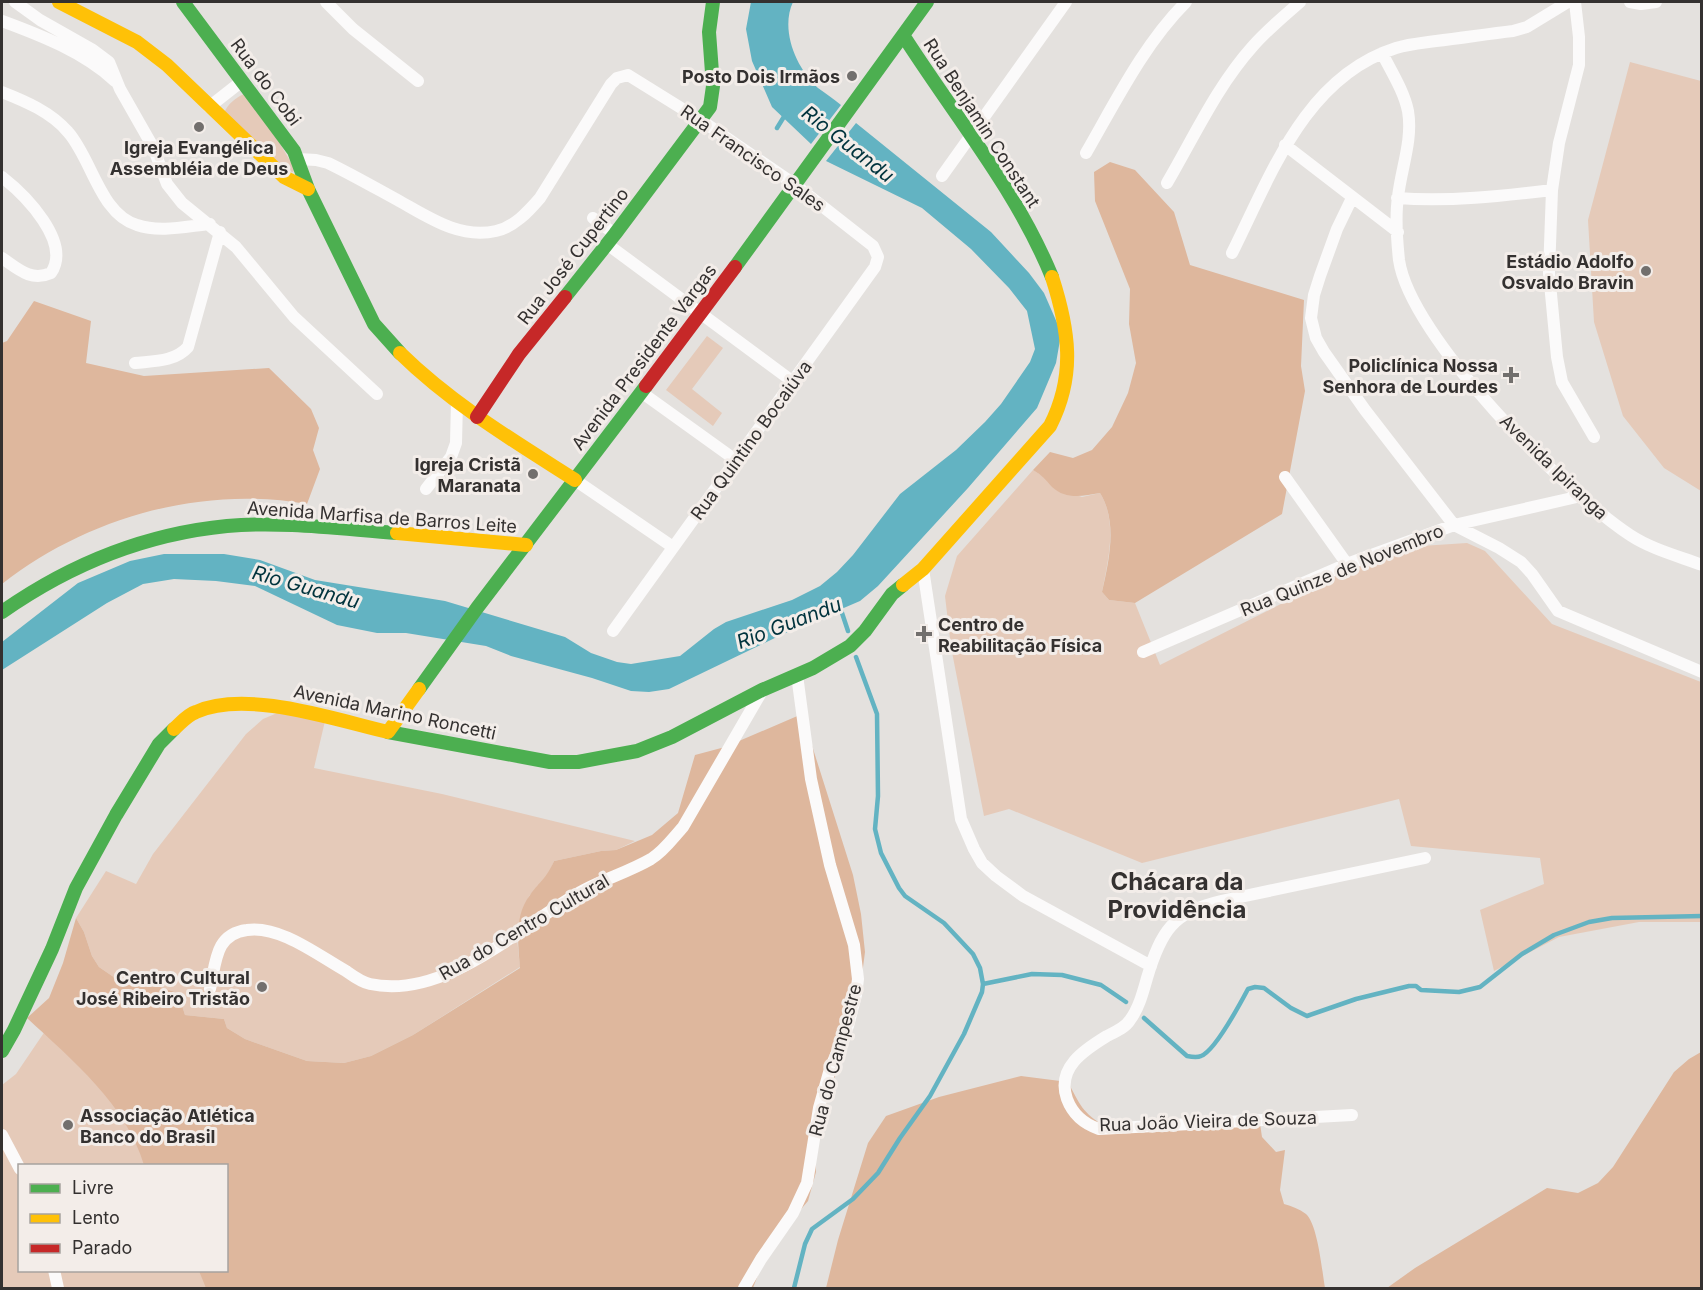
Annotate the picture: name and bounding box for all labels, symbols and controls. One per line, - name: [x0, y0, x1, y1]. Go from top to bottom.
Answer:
- street label: Rua do Cobi: [226, 34, 306, 130]
- street label: Rua Benjamin Constant: [919, 35, 1045, 212]
- place label: Posto Dois Irmãos: [682, 66, 840, 87]
- marker: Posto Dois Irmãos: [845, 69, 859, 83]
- street label: Rua Francisco Sales: [677, 100, 829, 216]
- water label: Rio Guandu: [797, 101, 899, 188]
- marker: Igreja Evangélica Assembléia de Deus: [192, 120, 206, 134]
- place label: Igreja Evangélica Assembléia de Deus: [110, 137, 288, 179]
- street label: Rua José Cupertino: [513, 184, 633, 328]
- place label: Estádio Adolfo Osvaldo Bravin: [1501, 251, 1634, 293]
- street label: Avenida Presidente Vargas: [567, 260, 721, 454]
- marker: Estádio Adolfo Osvaldo Bravin: [1639, 264, 1653, 278]
- place label: Policlínica Nossa Senhora de Lourdes: [1322, 355, 1498, 397]
- street label: Rua Quintino Bocaiúva: [686, 356, 816, 524]
- marker: Policlínica Nossa Senhora de Lourdes: [1502, 366, 1520, 384]
- street label: Avenida Ipiranga: [1496, 410, 1612, 524]
- place label: Igreja Cristã Maranata: [415, 454, 521, 496]
- marker: Igreja Cristã Maranata: [526, 467, 540, 481]
- street label: Avenida Marfisa de Barros Leite: [246, 497, 518, 537]
- street label: Rua Quinze de Novembro: [1237, 520, 1447, 620]
- water label: Rio Guandu: [250, 560, 362, 614]
- water label: Rio Guandu: [733, 592, 845, 654]
- place label: Centro de Reabilitação Física: [938, 614, 1102, 656]
- marker: Centro de Reabilitação Física: [915, 625, 933, 643]
- street label: Avenida Marino Roncetti: [292, 680, 498, 744]
- district label: Chácara da Providência: [1108, 867, 1246, 924]
- street label: Rua do Centro Cultural: [435, 870, 613, 984]
- place label: Centro Cultural José Ribeiro Tristão: [76, 967, 250, 1009]
- marker: Centro Cultural José Ribeiro Tristão: [255, 980, 269, 994]
- street label: Rua do Campestre: [805, 981, 865, 1139]
- place label: Associação Atlética Banco do Brasil: [80, 1105, 255, 1147]
- street label: Rua João Vieira de Souza: [1099, 1107, 1317, 1135]
- marker: Associação Atlética Banco do Brasil: [61, 1118, 75, 1132]
- legend: [18, 1164, 228, 1272]
- text: Livre: [72, 1177, 114, 1198]
- text: Lento: [72, 1207, 120, 1228]
- text: Parado: [72, 1237, 132, 1258]

